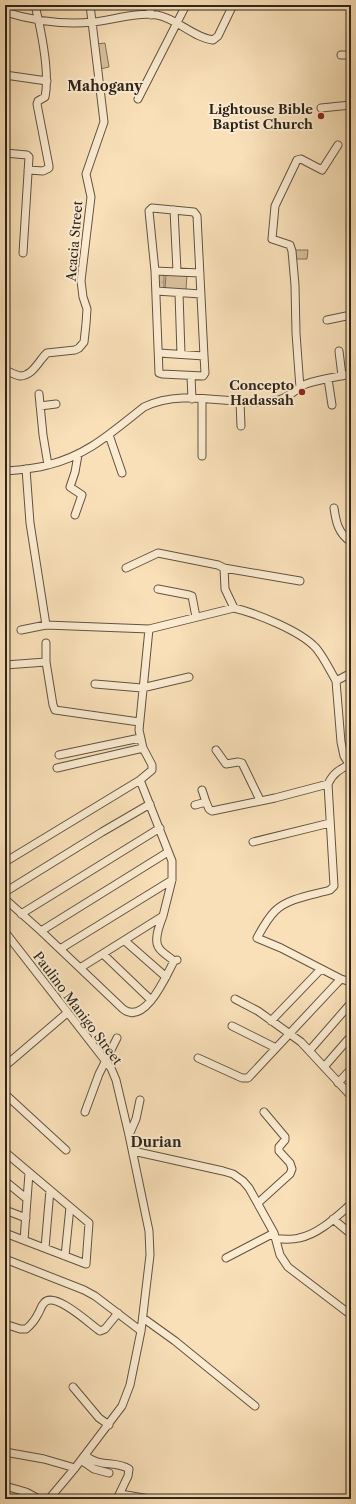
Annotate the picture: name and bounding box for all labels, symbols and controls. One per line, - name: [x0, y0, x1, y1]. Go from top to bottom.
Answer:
- district label: Mahogany: [67, 77, 143, 95]
- place label: Lightouse Bible Baptist Church: [209, 101, 313, 132]
- marker: Lightouse Bible Baptist Church: [316, 111, 326, 121]
- street label: Acacia Street: [62, 200, 86, 283]
- place label: Concepto Hadassah: [229, 377, 294, 408]
- marker: Concepto Hadassah: [297, 387, 307, 397]
- street label: Paulino Manigo Street: [30, 948, 126, 1068]
- district label: Durian: [131, 1133, 182, 1151]

